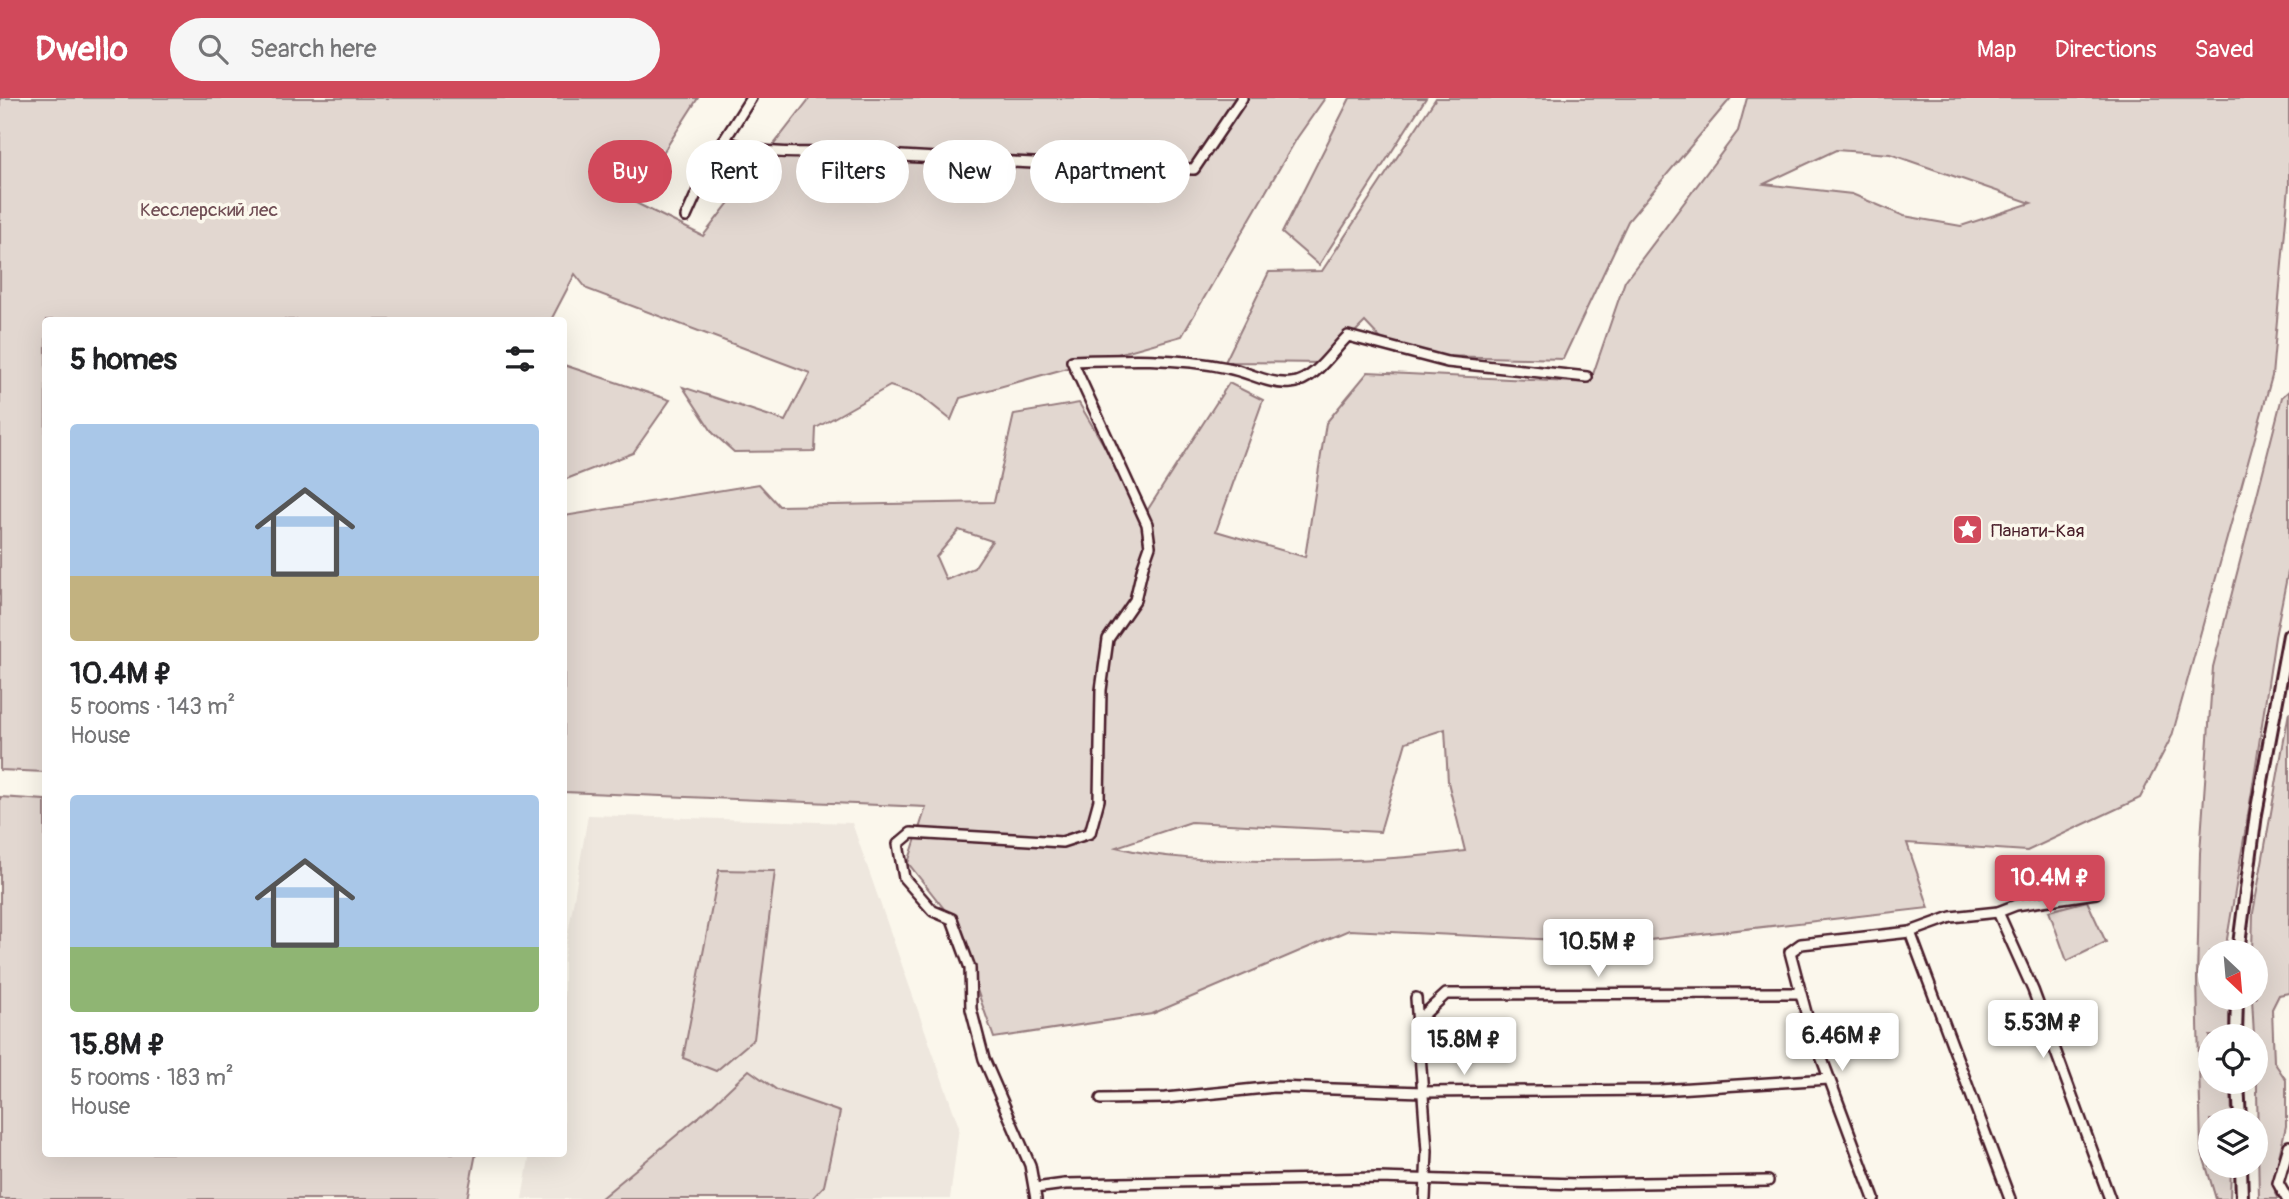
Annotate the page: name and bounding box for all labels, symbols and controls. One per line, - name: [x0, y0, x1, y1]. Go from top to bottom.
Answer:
- search box: [170, 18, 660, 81]
- text: Dwello: [35, 29, 128, 70]
- icon: search: [194, 30, 232, 68]
- text: Search here: [250, 33, 377, 65]
- text: Map: [1977, 35, 2017, 64]
- text: Directions: [2055, 35, 2156, 64]
- text: Saved: [2194, 35, 2254, 64]
- chip: Buy: [588, 140, 672, 203]
- chip: Rent: [686, 140, 782, 203]
- chip: Filters: [796, 140, 909, 203]
- chip: New: [923, 140, 1016, 203]
- chip: Apartment: [1030, 140, 1190, 203]
- park label: Кесслерский лес: [140, 198, 278, 222]
- icon: filters: [501, 340, 539, 378]
- text: 5 homes: [70, 341, 177, 378]
- icon: home: [242, 469, 368, 595]
- place icon: Панати-Кая: [1951, 513, 1985, 547]
- place label: Панати-Кая: [1991, 519, 2084, 543]
- text: 10.4M ₽: [70, 655, 172, 692]
- text: 5 rooms · 143 m²: [70, 692, 235, 721]
- text: House: [70, 721, 130, 750]
- icon: home: [242, 840, 368, 966]
- pin: 10.4M ₽: [1985, 856, 2115, 915]
- text: 10.4M ₽: [2011, 863, 2089, 892]
- pin: 10.5M ₽: [1533, 920, 1663, 979]
- text: 10.5M ₽: [1559, 927, 1637, 956]
- north arrow: [2198, 940, 2268, 1010]
- map controls: [2198, 940, 2268, 1178]
- pin: 5.53M ₽: [1978, 1000, 2108, 1060]
- text: 5.53M ₽: [2004, 1008, 2082, 1037]
- pin: 6.46M ₽: [1777, 1014, 1907, 1073]
- pin: 15.8M ₽: [1399, 1018, 1529, 1077]
- text: 6.46M ₽: [1802, 1021, 1882, 1050]
- button: locate: [2198, 1024, 2268, 1094]
- text: 15.8M ₽: [1427, 1025, 1501, 1054]
- text: 15.8M ₽: [70, 1026, 166, 1063]
- text: 5 rooms · 183 m²: [70, 1063, 234, 1092]
- text: House: [70, 1092, 130, 1121]
- button: layers: [2198, 1108, 2268, 1178]

